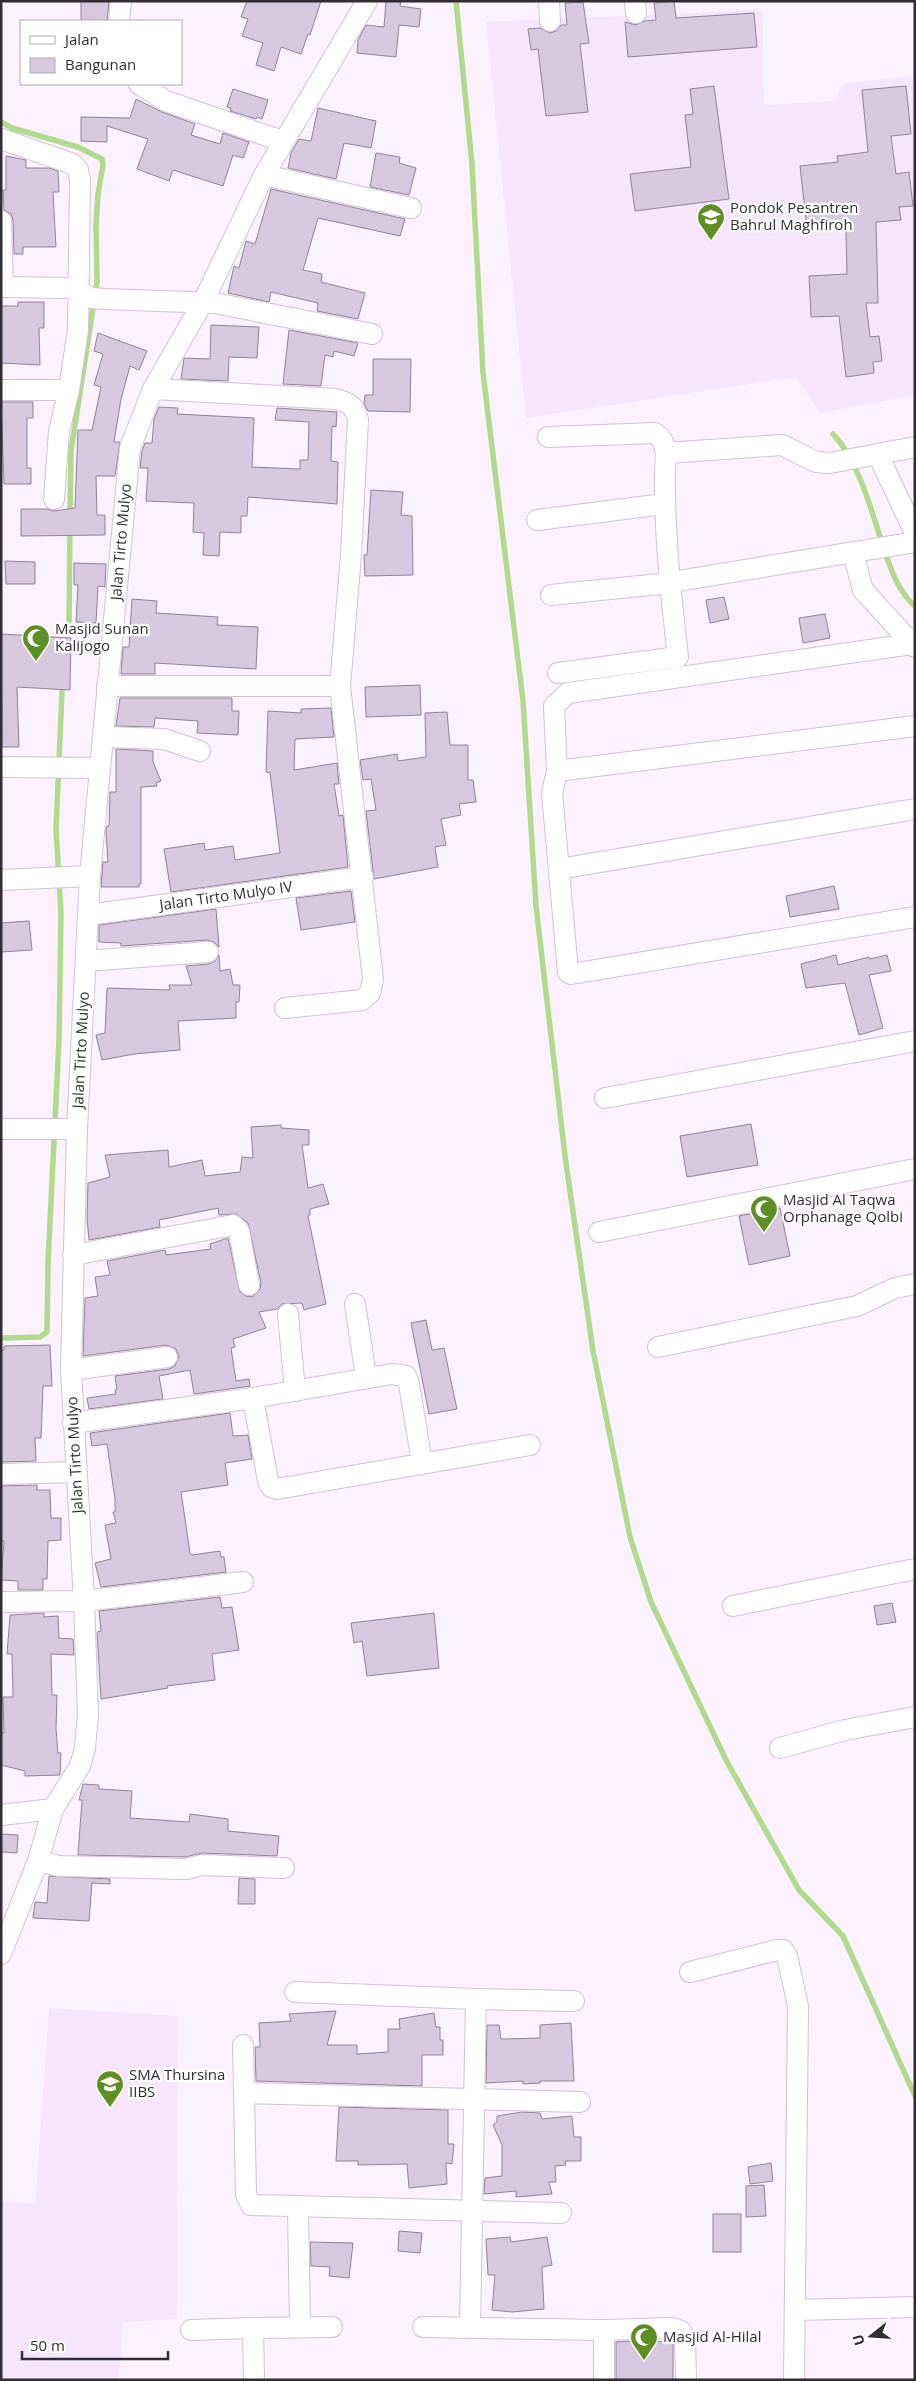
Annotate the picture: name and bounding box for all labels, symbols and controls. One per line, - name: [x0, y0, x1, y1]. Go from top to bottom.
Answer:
- legend: [20, 20, 182, 85]
- text: Jalan: [63, 29, 99, 49]
- text: Bangunan: [65, 54, 136, 74]
- place label: Pondok Pesantren Bahrul Maghfiroh: [730, 197, 858, 234]
- school or university icon: Pondok Pesantren Bahrul Maghfiroh: [696, 202, 726, 241]
- street label: Jalan Tirto Mulyo: [105, 483, 135, 603]
- place label: Masjid Sunan Kalijogo: [55, 618, 149, 655]
- mosque icon: Masjid Sunan Kalijogo: [21, 623, 51, 662]
- street label: Jalan Tirto Mulyo IV: [156, 876, 294, 915]
- street label: Jalan Tirto Mulyo: [67, 991, 93, 1111]
- place label: Masjid Al Taqwa Orphanage Qolbi: [783, 1189, 903, 1226]
- mosque icon: Masjid Al Taqwa Orphanage Qolbi: [749, 1194, 779, 1233]
- street label: Jalan Tirto Mulyo: [61, 1396, 87, 1516]
- place label: SMA Thursina IIBS: [129, 2064, 225, 2101]
- school or university icon: SMA Thursina IIBS: [95, 2069, 125, 2108]
- north arrow: [846, 2311, 896, 2361]
- mosque icon: Masjid Al-Hilal: [629, 2322, 659, 2361]
- place label: Masjid Al-Hilal: [663, 2326, 761, 2346]
- scale bar: [22, 2328, 169, 2360]
- text: U: [847, 2332, 869, 2348]
- text: 50 m: [30, 2335, 65, 2355]

